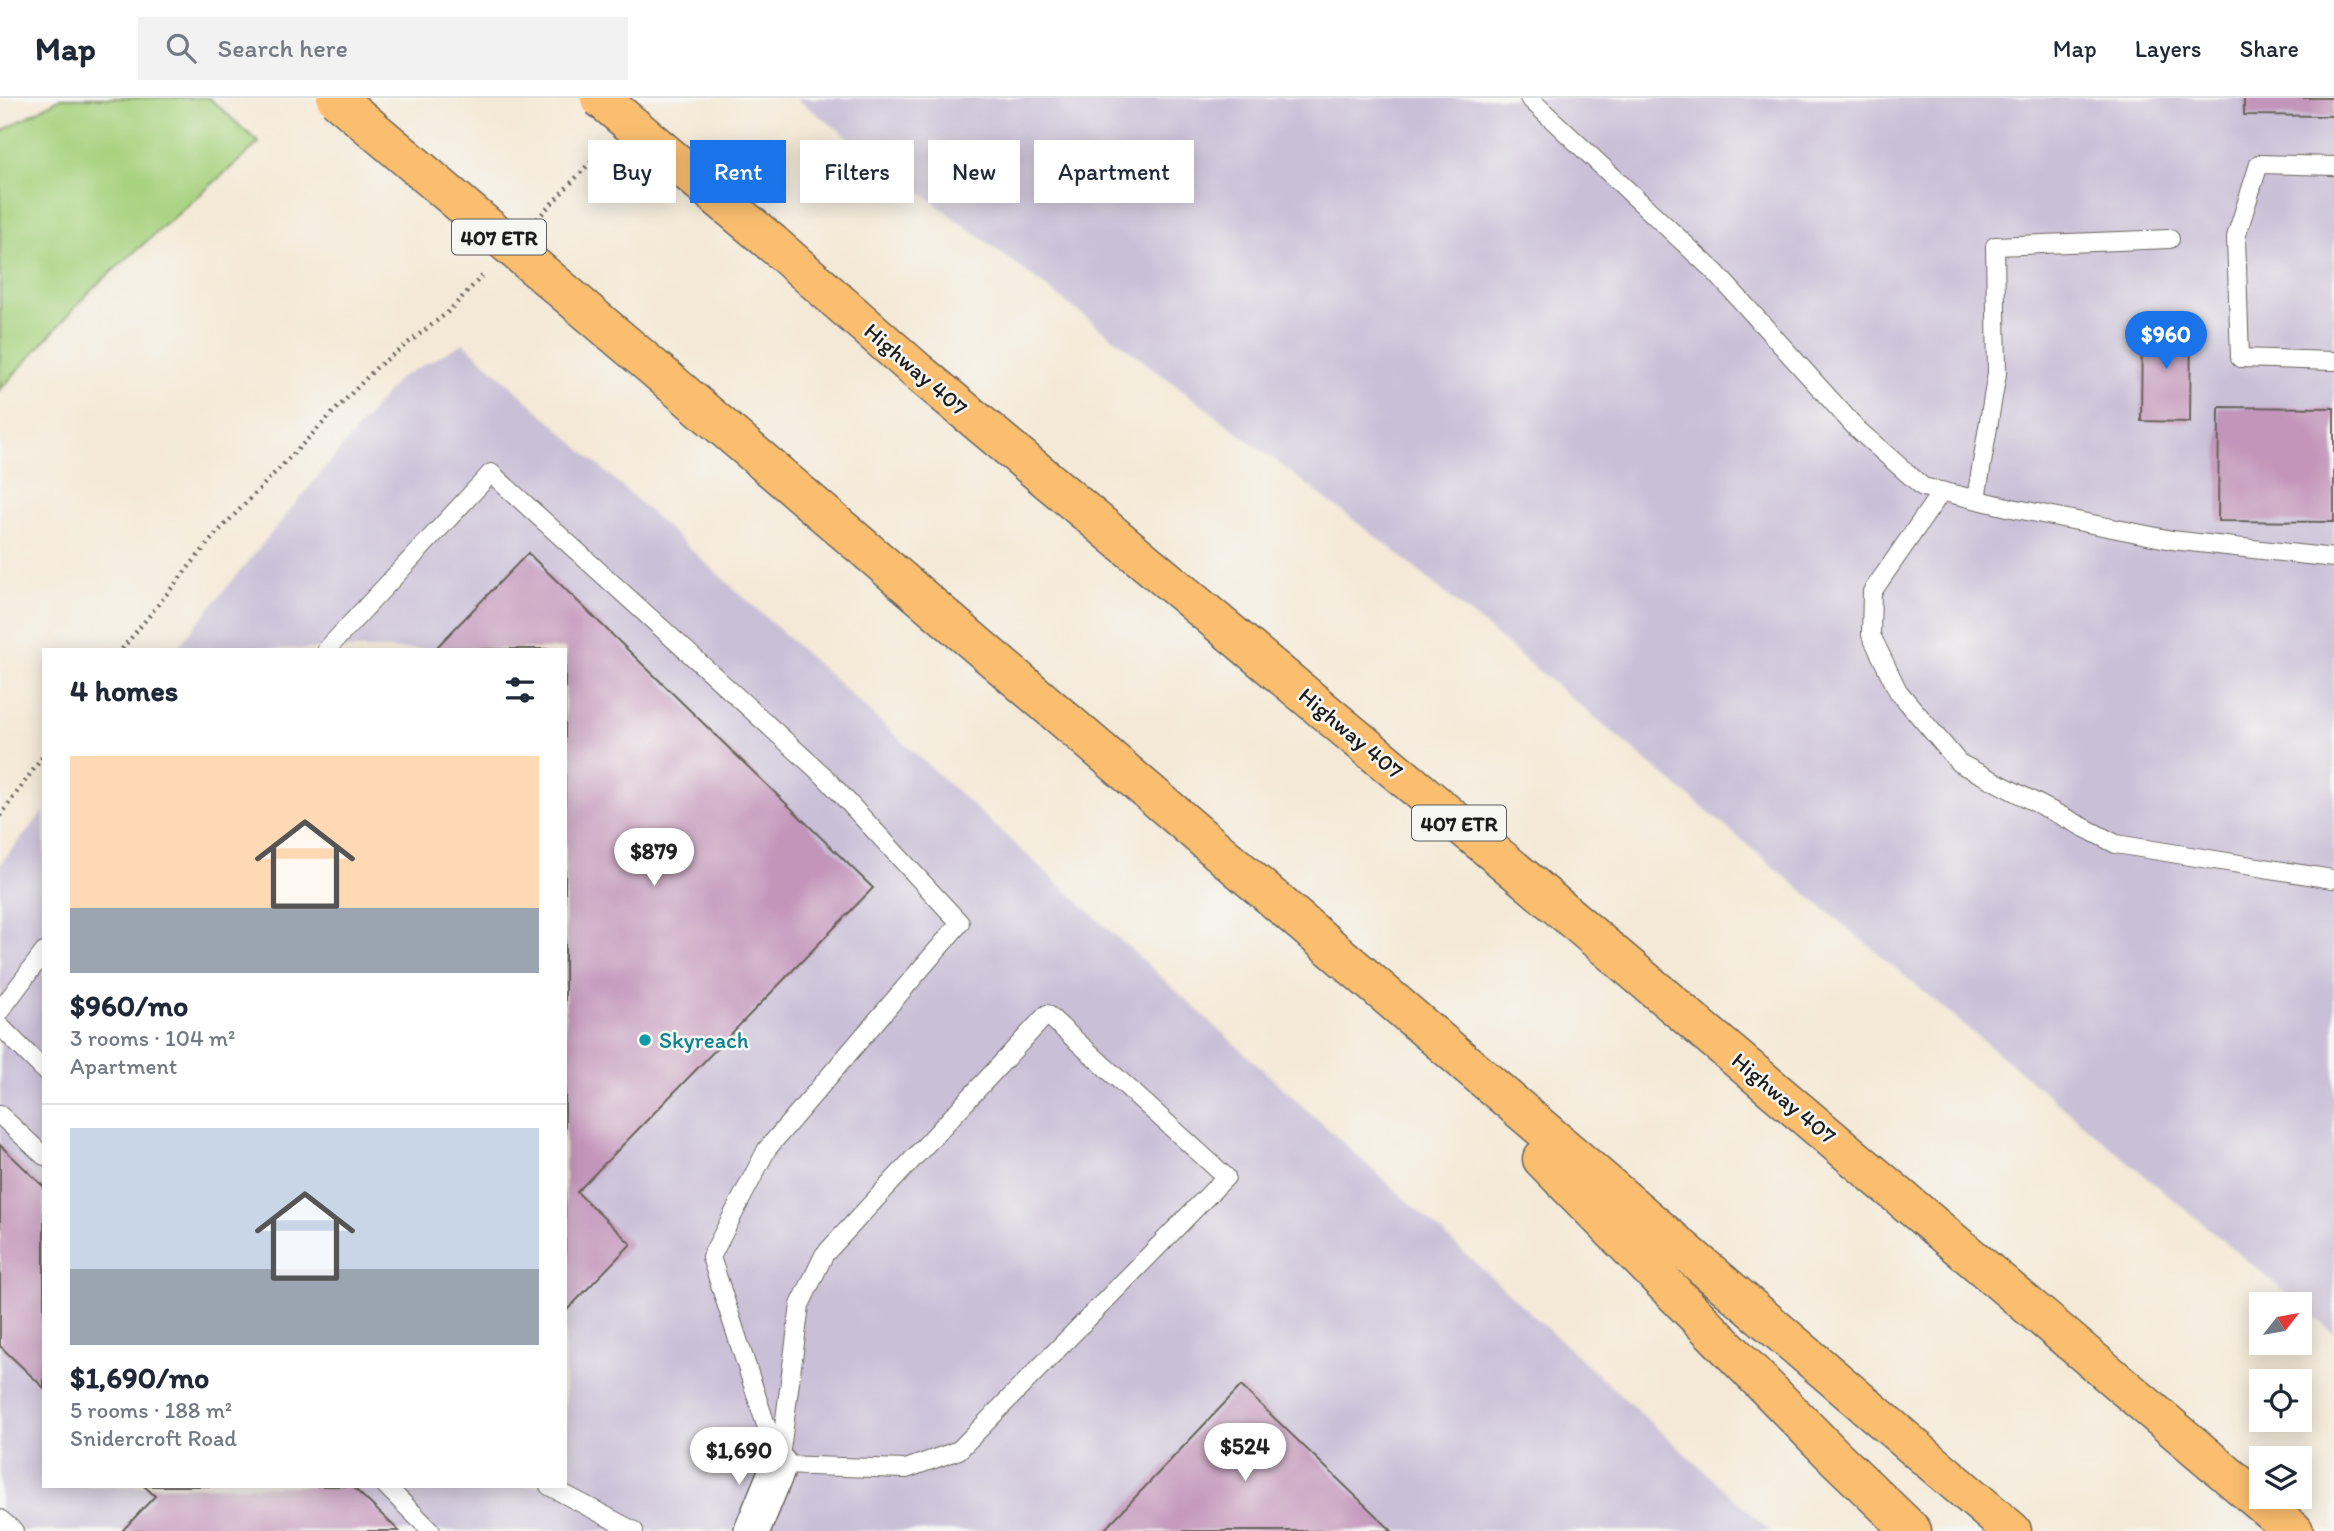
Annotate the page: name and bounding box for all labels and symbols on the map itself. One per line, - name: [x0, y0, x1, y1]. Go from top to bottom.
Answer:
- road number: 407 ETR: [452, 220, 546, 254]
- pin: $960: [2125, 312, 2207, 371]
- street label: Highway 407: [859, 317, 973, 421]
- street label: Highway 407: [1293, 681, 1409, 785]
- road number: 407 ETR: [1412, 806, 1506, 840]
- pin: $879: [613, 828, 695, 888]
- place label: Skyreach: [659, 1026, 749, 1054]
- marker: Skyreach: [637, 1032, 653, 1048]
- street label: Highway 407: [1726, 1046, 1842, 1150]
- north arrow: [2249, 1292, 2312, 1354]
- pin: $524: [1204, 1424, 1286, 1483]
- pin: $1,690: [682, 1428, 796, 1487]

